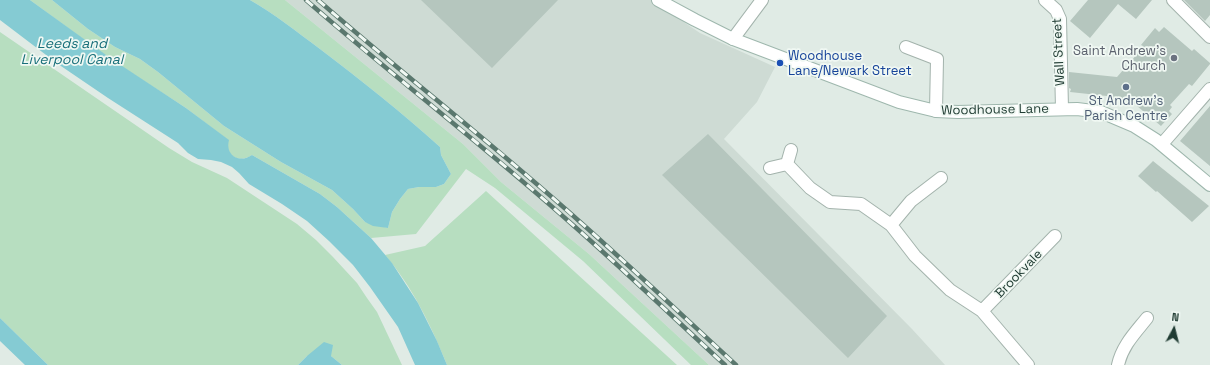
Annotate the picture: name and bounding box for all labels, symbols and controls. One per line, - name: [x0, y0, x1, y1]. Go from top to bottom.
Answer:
- street label: Wall Street: [1049, 18, 1069, 86]
- water label: Leeds and Liverpool Canal: [21, 36, 123, 68]
- place label: Saint Andrew's Church: [1073, 43, 1166, 74]
- place label: Woodhouse Lane/Newark Street: [788, 48, 912, 79]
- marker: Saint Andrew's Church: [1169, 53, 1179, 63]
- marker: Woodhouse Lane/Newark Street: [775, 58, 785, 68]
- marker: St Andrew's Parish Centre: [1121, 82, 1131, 92]
- place label: St Andrew's Parish Centre: [1084, 93, 1168, 124]
- street label: Woodhouse Lane: [941, 101, 1049, 119]
- street label: Brookvale: [992, 246, 1046, 302]
- north arrow: [1154, 309, 1194, 349]
- text: N: [1171, 310, 1180, 324]

